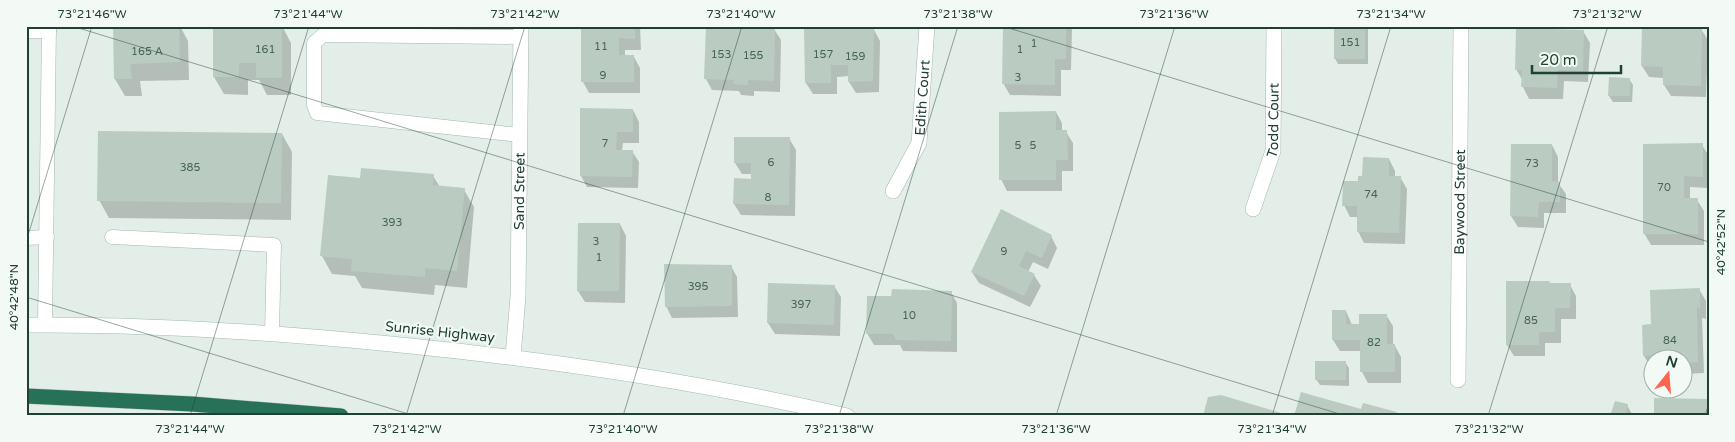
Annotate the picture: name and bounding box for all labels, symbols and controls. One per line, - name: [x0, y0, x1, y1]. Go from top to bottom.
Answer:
- text: 73°21'46"W: [57, 7, 127, 21]
- text: 73°21'44"W: [273, 7, 343, 21]
- text: 73°21'42"W: [490, 7, 560, 21]
- text: 73°21'40"W: [706, 7, 776, 21]
- text: 73°21'38"W: [923, 7, 993, 21]
- text: 73°21'36"W: [1139, 7, 1209, 21]
- text: 73°21'34"W: [1356, 7, 1426, 21]
- text: 73°21'32"W: [1572, 7, 1642, 21]
- house number: 151: [1340, 36, 1360, 49]
- house number: 1: [1031, 37, 1037, 50]
- house number: 11: [594, 40, 608, 53]
- scale bar: [1532, 42, 1621, 74]
- house number: 161: [255, 43, 275, 56]
- house number: 1: [1017, 43, 1023, 56]
- house number: 165 A: [131, 45, 163, 58]
- house number: 153: [711, 48, 731, 61]
- house number: 157: [813, 48, 833, 61]
- house number: 155: [743, 49, 763, 62]
- house number: 159: [845, 50, 865, 63]
- text: 20 m: [1540, 51, 1577, 69]
- street label: Edith Court: [911, 59, 933, 136]
- house number: 9: [600, 69, 607, 82]
- house number: 3: [1015, 71, 1022, 84]
- street label: Todd Court: [1263, 82, 1282, 160]
- house number: 7: [602, 137, 609, 150]
- house number: 5: [1015, 139, 1022, 152]
- house number: 5: [1030, 139, 1037, 152]
- street label: Baywood Street: [1451, 149, 1468, 255]
- street label: Sand Street: [510, 152, 528, 230]
- house number: 6: [768, 156, 775, 169]
- house number: 73: [1525, 157, 1539, 170]
- house number: 385: [180, 161, 200, 174]
- house number: 70: [1657, 181, 1671, 194]
- house number: 74: [1364, 188, 1378, 201]
- house number: 8: [765, 191, 772, 204]
- text: 40°42'52"N: [1714, 209, 1728, 275]
- house number: 393: [382, 216, 402, 229]
- house number: 3: [593, 235, 600, 248]
- house number: 9: [1001, 245, 1008, 258]
- house number: 1: [596, 251, 602, 264]
- text: 40°42'48"N: [7, 264, 21, 330]
- house number: 395: [688, 280, 708, 293]
- house number: 397: [791, 298, 811, 311]
- house number: 10: [902, 309, 916, 322]
- house number: 85: [1524, 314, 1538, 327]
- street label: Sunrise Highway: [384, 318, 496, 346]
- house number: 84: [1663, 334, 1677, 347]
- house number: 82: [1367, 336, 1381, 349]
- north arrow: [1642, 350, 1692, 400]
- text: N: [1664, 352, 1680, 372]
- text: 73°21'44"W: [155, 422, 225, 436]
- text: 73°21'42"W: [372, 422, 442, 436]
- text: 73°21'40"W: [588, 422, 658, 436]
- text: 73°21'38"W: [804, 422, 874, 436]
- text: 73°21'36"W: [1021, 422, 1091, 436]
- text: 73°21'34"W: [1237, 422, 1307, 436]
- text: 73°21'32"W: [1454, 422, 1524, 436]

